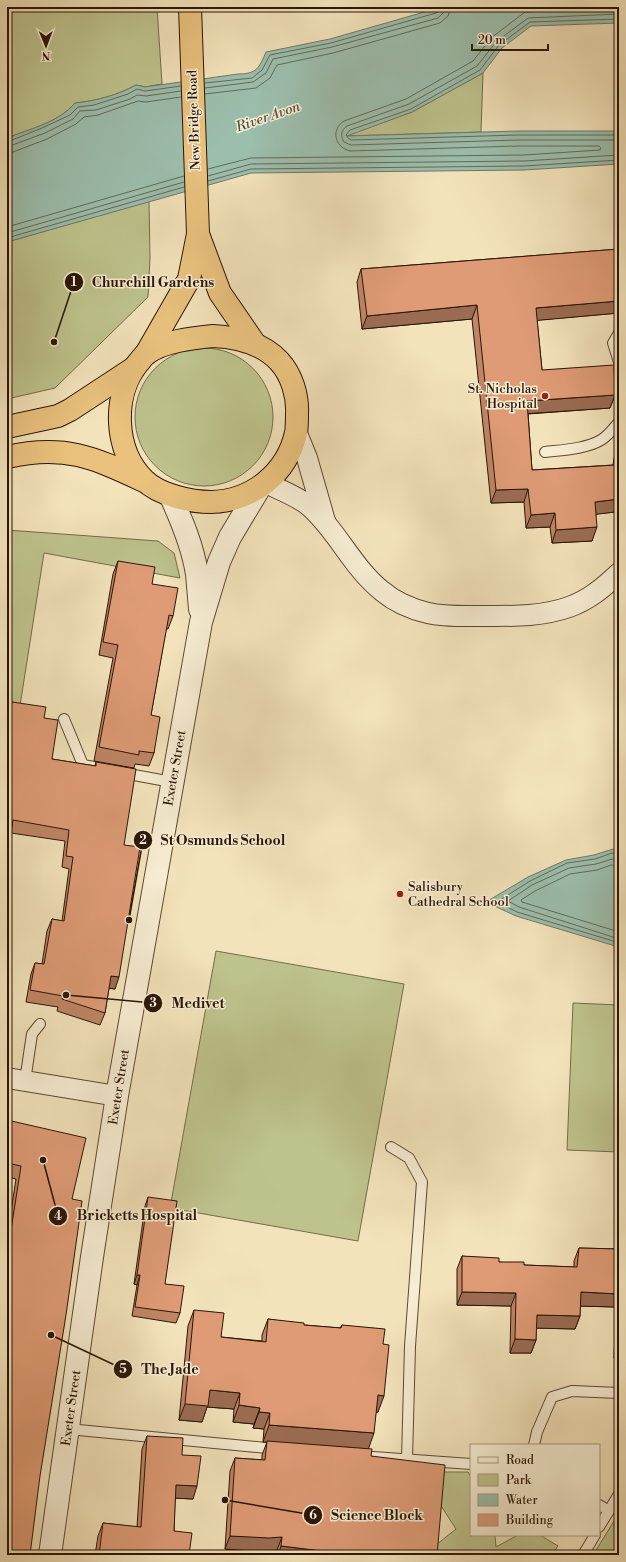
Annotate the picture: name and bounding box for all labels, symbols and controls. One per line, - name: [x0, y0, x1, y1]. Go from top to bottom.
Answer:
- north arrow: [26, 26, 66, 66]
- scale bar: [472, 26, 548, 52]
- text: 20 m: [478, 33, 506, 48]
- text: N: [41, 48, 51, 62]
- street label: New Bridge Road: [184, 69, 204, 170]
- water label: River Avon: [233, 98, 303, 137]
- callout: Churchill Gardens: [64, 269, 222, 295]
- text: Churchill Gardens: [92, 274, 214, 292]
- text: 1: [71, 275, 77, 290]
- place label: St. Nicholas Hospital: [468, 381, 537, 412]
- marker: St. Nicholas Hospital: [540, 391, 550, 401]
- street label: Exeter Street: [160, 729, 190, 807]
- callout: St Osmunds School: [133, 827, 293, 853]
- text: St Osmunds School: [161, 832, 286, 850]
- text: 2: [139, 833, 147, 848]
- place label: Salisbury Cathedral School: [408, 879, 509, 910]
- marker: Salisbury Cathedral School: [395, 889, 405, 899]
- callout: Medivet: [143, 990, 232, 1016]
- text: Medivet: [172, 995, 226, 1013]
- text: 3: [149, 996, 157, 1011]
- street label: Exeter Street: [105, 1048, 133, 1126]
- callout: Bricketts Hospital: [48, 1203, 205, 1229]
- text: Bricketts Hospital: [77, 1207, 198, 1225]
- text: 4: [54, 1209, 62, 1224]
- callout: The Jade: [113, 1356, 207, 1382]
- text: The Jade: [141, 1361, 199, 1379]
- text: 5: [119, 1362, 127, 1377]
- street label: Exeter Street: [58, 1369, 84, 1447]
- legend: [470, 1444, 600, 1536]
- text: Road: [506, 1453, 534, 1468]
- text: Park: [506, 1473, 532, 1488]
- text: Water: [505, 1493, 538, 1508]
- callout: Science Block: [303, 1502, 431, 1528]
- text: Science Block: [331, 1507, 423, 1525]
- text: 6: [309, 1508, 317, 1523]
- text: Building: [505, 1513, 554, 1528]

